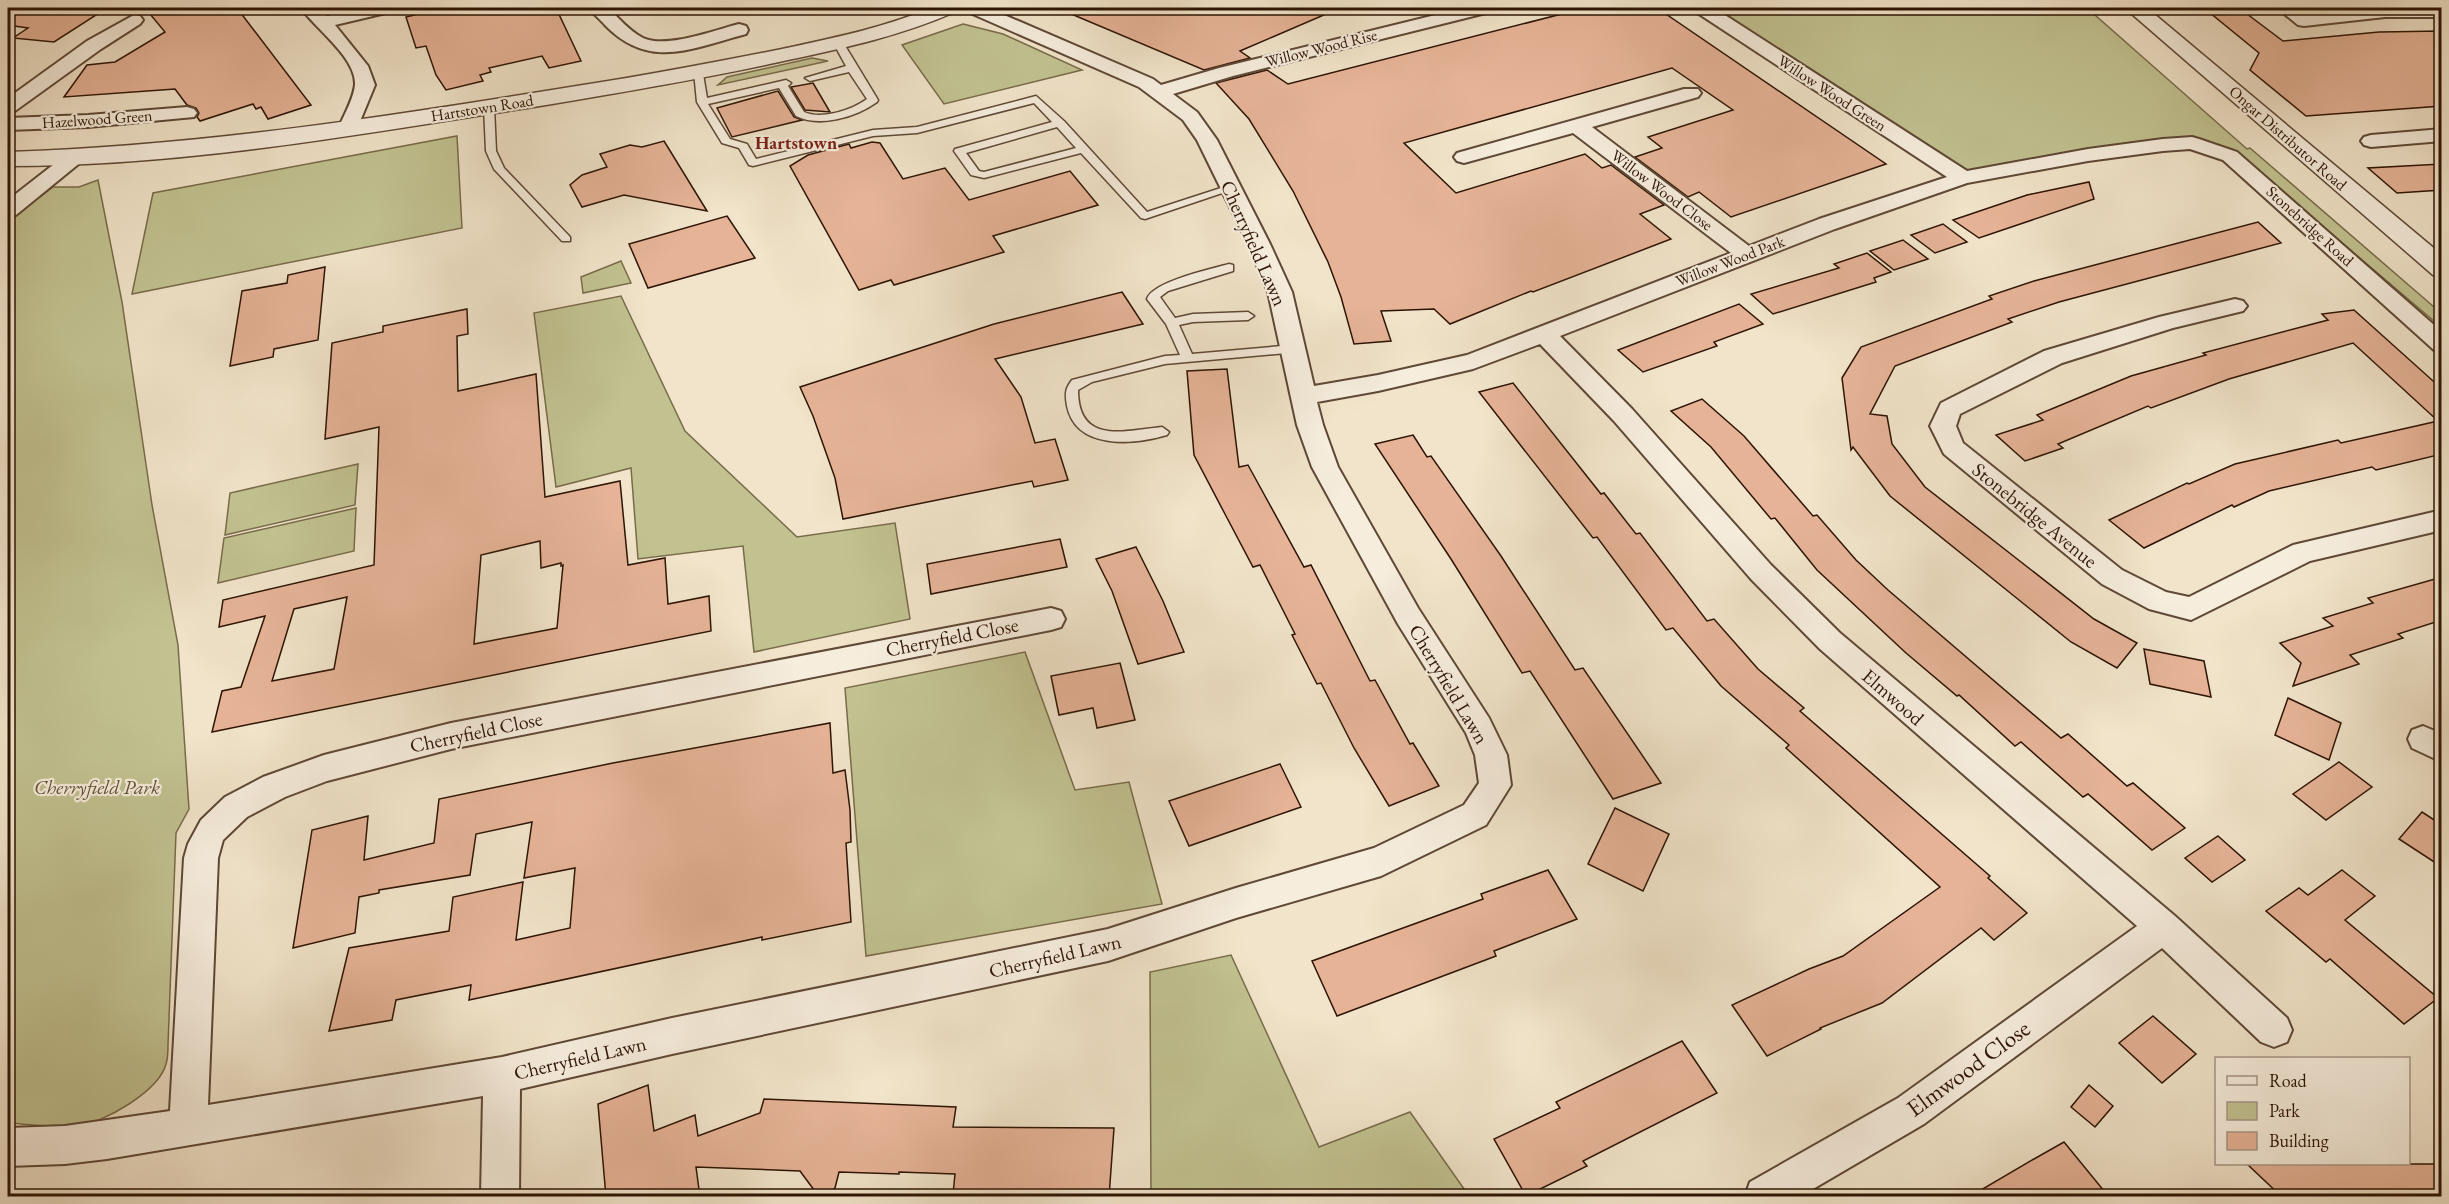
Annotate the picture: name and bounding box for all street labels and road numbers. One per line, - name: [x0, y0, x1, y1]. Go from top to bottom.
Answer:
- street label: Willow Wood Rise: [1263, 24, 1379, 72]
- street label: Willow Wood Green: [1774, 50, 1891, 136]
- street label: Ongar Distributor Road: [2225, 81, 2352, 196]
- street label: Hartstown Road: [429, 89, 536, 126]
- street label: Hazelwood Green: [41, 105, 153, 133]
- street label: Willow Wood Close: [1607, 145, 1717, 235]
- street label: Cherryfield Lawn: [1215, 176, 1294, 310]
- street label: Stonebridge Road: [2262, 181, 2359, 271]
- street label: Willow Wood Park: [1672, 230, 1788, 291]
- street label: Stonebridge Avenue: [1967, 457, 2103, 574]
- street label: Cherryfield Close: [883, 611, 1021, 663]
- street label: Cherryfield Lawn: [1403, 619, 1495, 749]
- street label: Elmwood: [1856, 663, 1930, 732]
- street label: Cherryfield Close: [407, 705, 545, 759]
- street label: Cherryfield Lawn: [986, 928, 1124, 984]
- street label: Elmwood Close: [1900, 1013, 2036, 1123]
- street label: Cherryfield Lawn: [511, 1030, 649, 1086]

